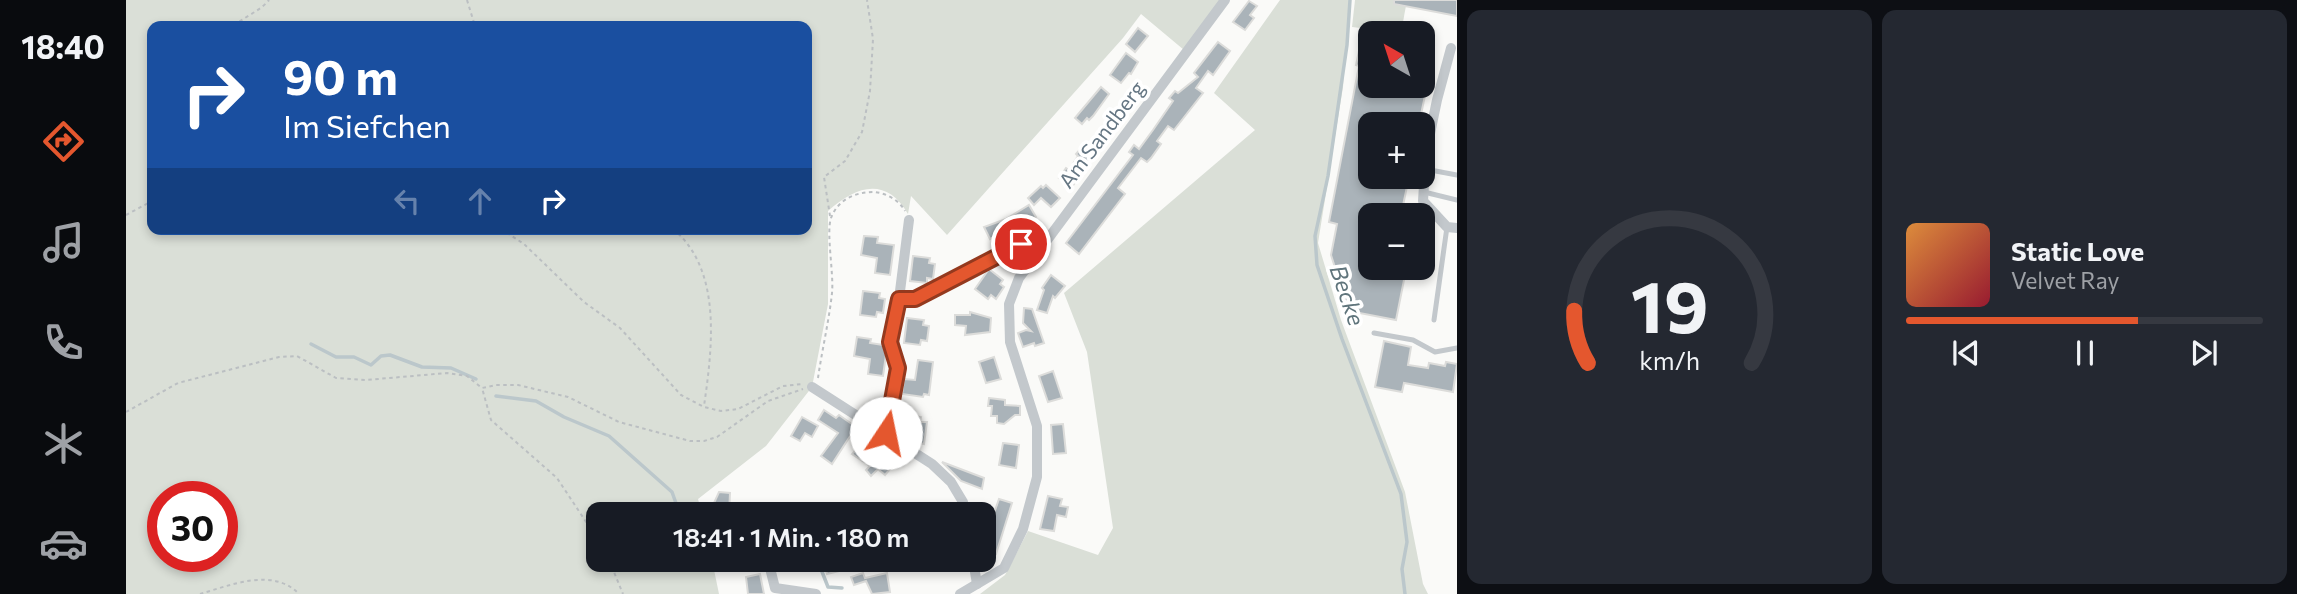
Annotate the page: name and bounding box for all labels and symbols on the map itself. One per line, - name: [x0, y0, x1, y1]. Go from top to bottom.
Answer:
- north arrow: [1358, 21, 1435, 98]
- street label: Am Sandberg: [1053, 76, 1149, 192]
- pin: [991, 214, 1051, 274]
- water label: Becke: [1325, 261, 1371, 329]
- position arrow: [849, 396, 923, 470]
- speed limit sign: 30: [147, 481, 238, 572]

